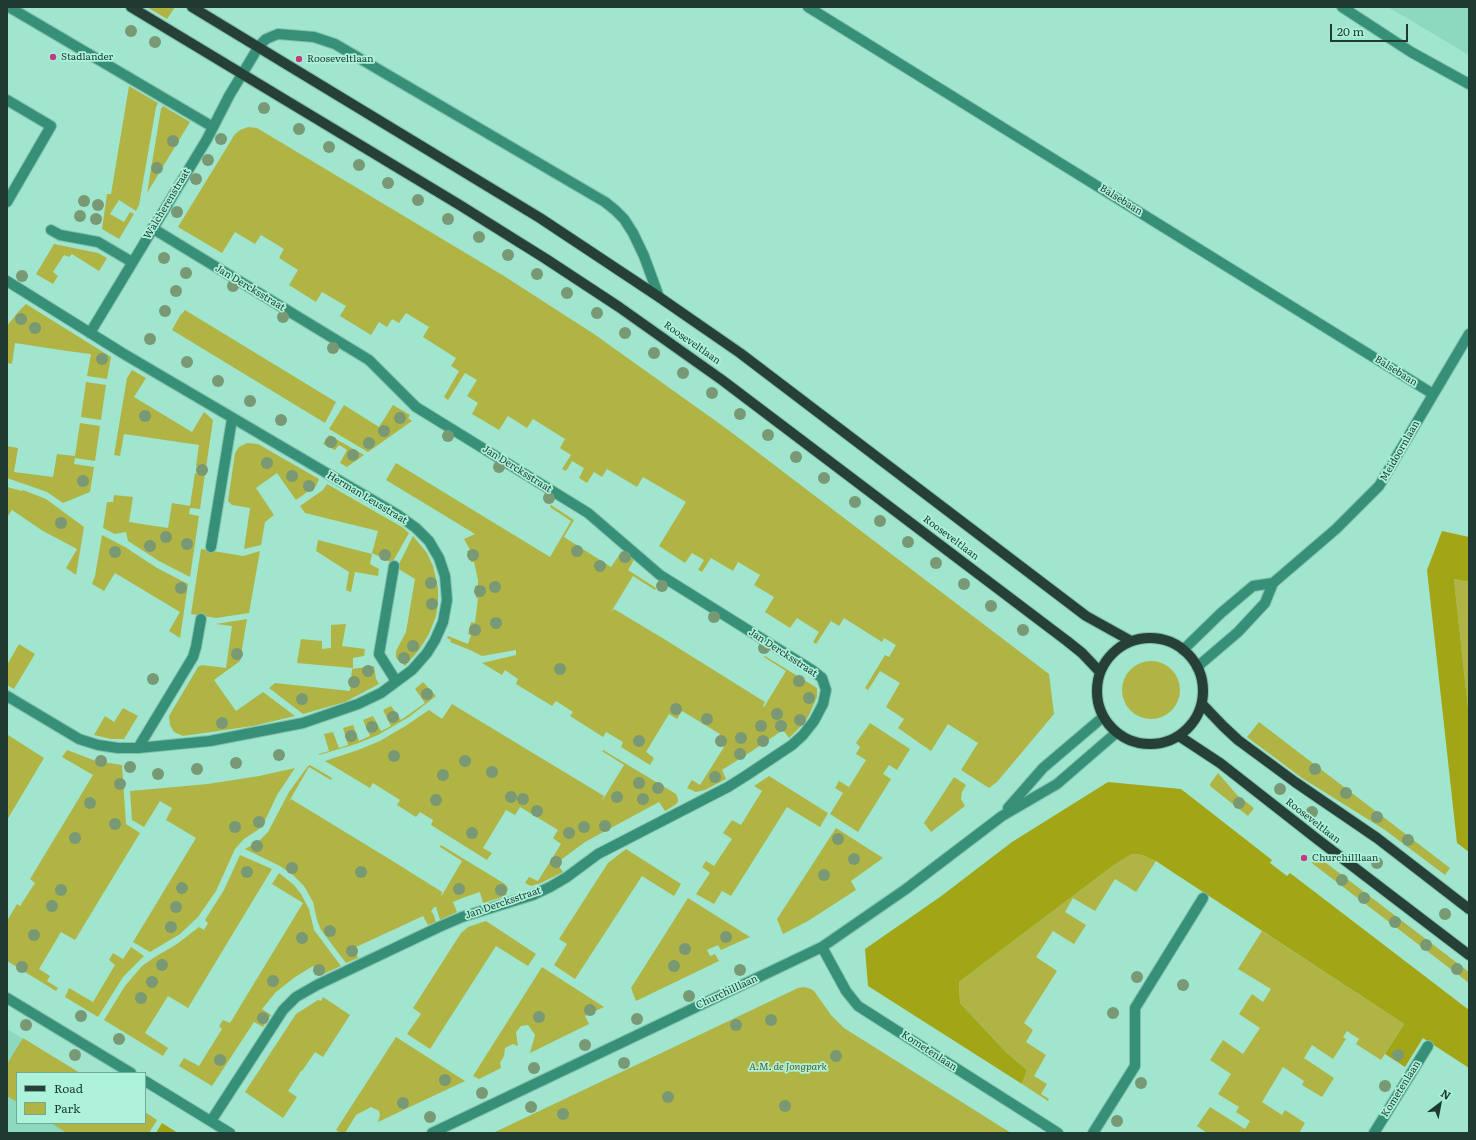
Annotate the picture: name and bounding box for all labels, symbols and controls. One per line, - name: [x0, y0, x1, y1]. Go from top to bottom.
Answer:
- scale bar: [1332, 16, 1410, 42]
- text: 20 m: [1337, 22, 1364, 40]
- place label: Stadlander: [61, 51, 113, 63]
- marker: Stadlander: [48, 52, 58, 62]
- place label: Rooseveltlaan: [307, 53, 374, 65]
- marker: Rooseveltlaan: [294, 54, 304, 64]
- street label: Walcherenstraat: [141, 167, 193, 241]
- street label: Balsebaan: [1097, 182, 1145, 218]
- street label: Jan Dercksstraat: [213, 262, 287, 314]
- street label: Rooseveltlaan: [661, 319, 723, 367]
- street label: Balsebaan: [1372, 353, 1420, 389]
- street label: Meidoornlaan: [1378, 419, 1422, 483]
- street label: Jan Dercksstraat: [480, 443, 554, 495]
- street label: Herman Leusstraat: [325, 469, 409, 527]
- street label: Rooseveltlaan: [921, 513, 981, 563]
- street label: Jan Dercksstraat: [746, 626, 820, 680]
- street label: Rooseveltlaan: [1283, 796, 1343, 846]
- place label: Churchilllaan: [1312, 852, 1378, 864]
- marker: Churchilllaan: [1299, 853, 1309, 863]
- street label: Jan Dercksstraat: [463, 884, 543, 922]
- street label: Churchilllaan: [694, 973, 760, 1011]
- street label: Kometenlaan: [899, 1029, 959, 1073]
- street label: Kometenlaan: [1379, 1059, 1423, 1119]
- park label: A.M. de Jongpark: [749, 1061, 827, 1073]
- legend: [16, 1072, 146, 1124]
- text: Road: [54, 1079, 83, 1097]
- north arrow: [1420, 1084, 1460, 1124]
- text: N: [1438, 1085, 1455, 1103]
- text: Park: [54, 1099, 80, 1117]

